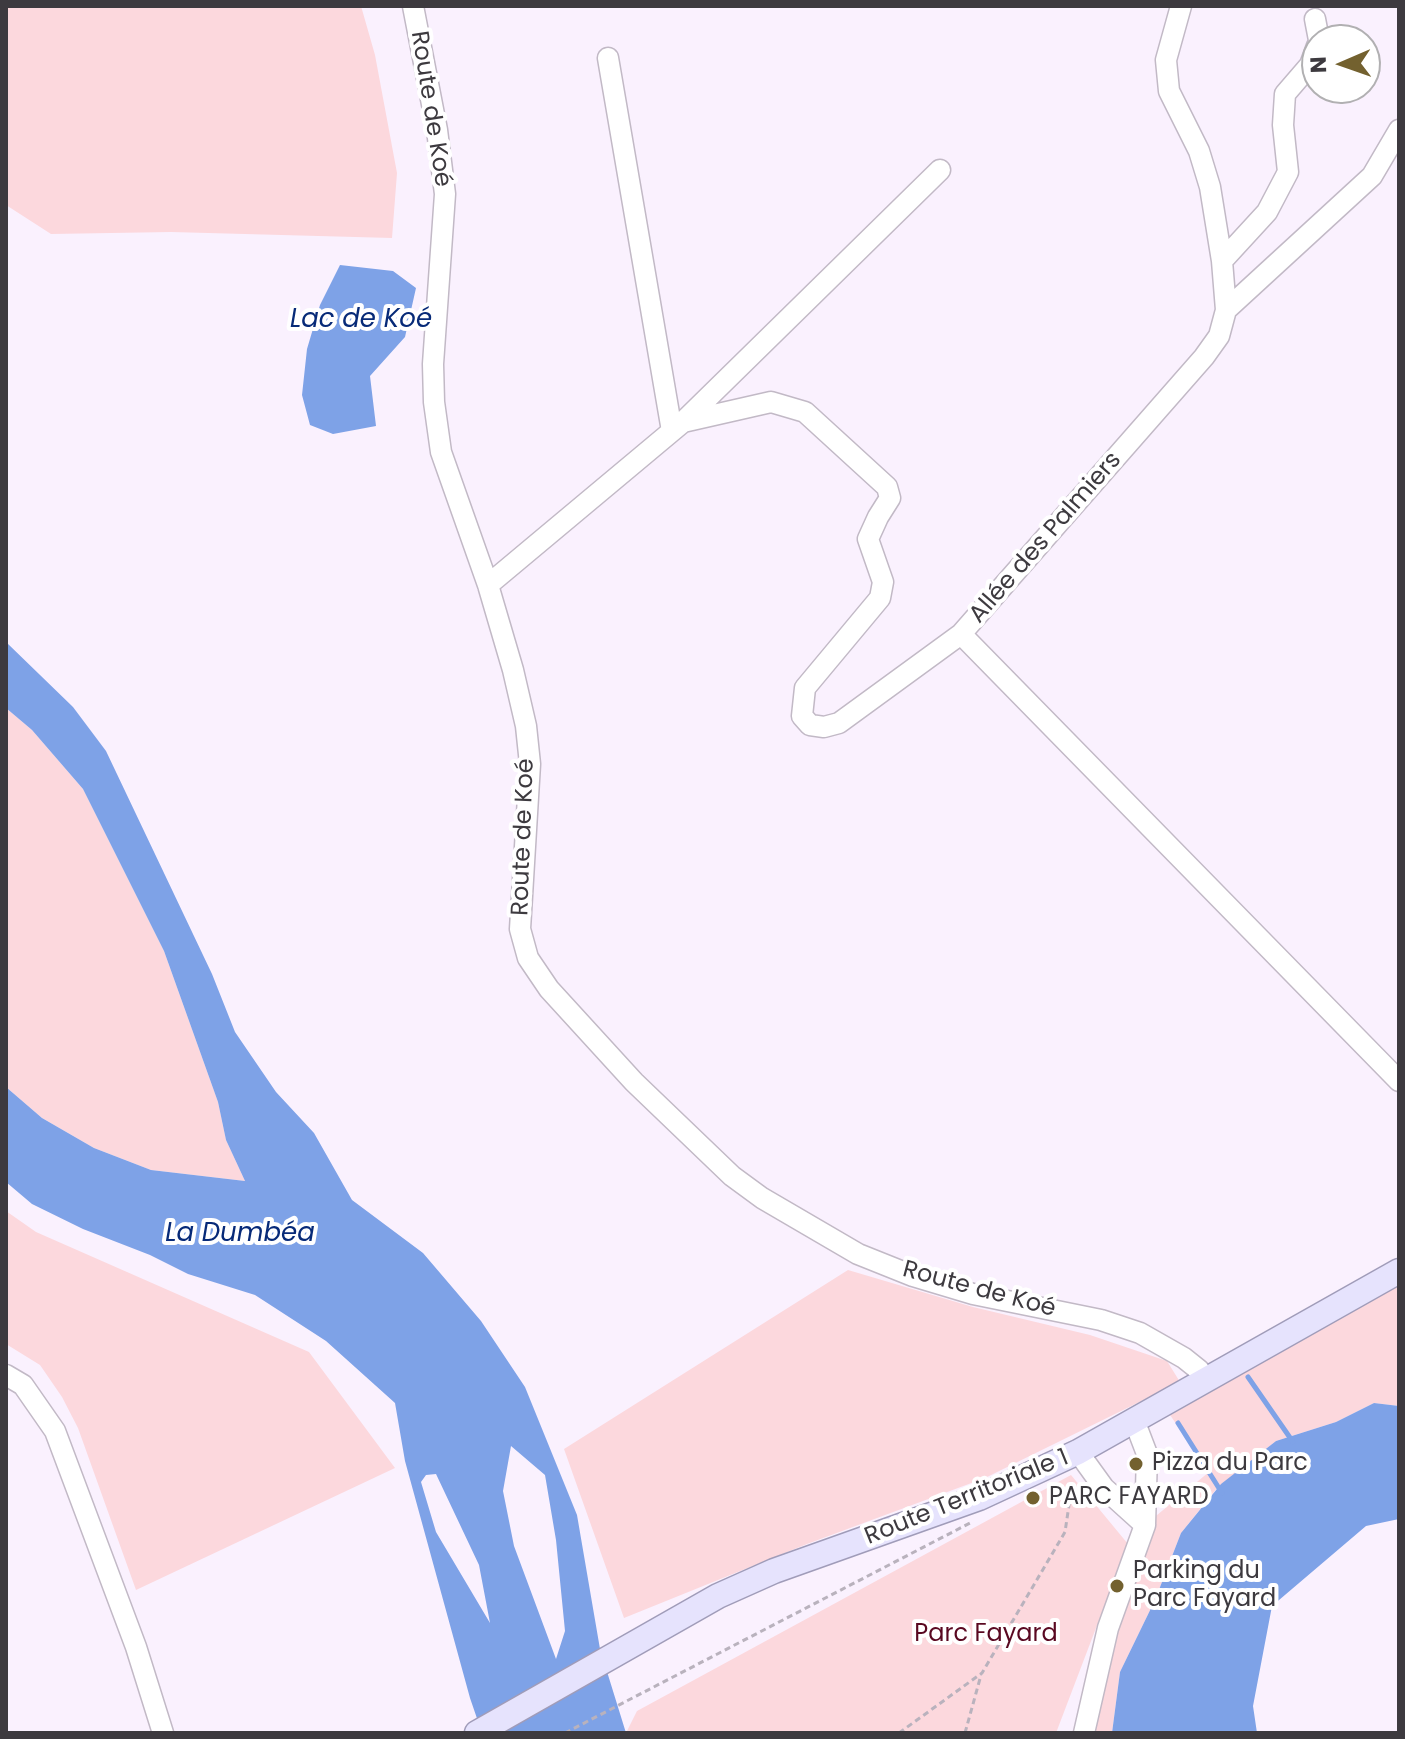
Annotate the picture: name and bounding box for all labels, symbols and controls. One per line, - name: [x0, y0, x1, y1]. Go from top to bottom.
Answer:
- north arrow: [1301, 24, 1381, 104]
- street label: Route de Koé: [403, 29, 457, 189]
- text: N: [1303, 56, 1334, 74]
- water label: Lac de Koé: [290, 304, 432, 336]
- street label: Allée des Palmiers: [964, 447, 1128, 629]
- street label: Route de Koé: [507, 758, 541, 916]
- water label: La Dumbéa: [165, 1218, 315, 1250]
- street label: Route de Koé: [899, 1256, 1059, 1324]
- street label: Route Territoriale 1: [861, 1444, 1073, 1552]
- place label: Pizza du Parc: [1152, 1450, 1308, 1478]
- marker: Pizza du Parc: [1127, 1455, 1145, 1473]
- place label: PARC FAYARD: [1049, 1484, 1209, 1512]
- marker: PARC FAYARD: [1024, 1489, 1042, 1507]
- place label: Parking du Parc Fayard: [1133, 1558, 1276, 1614]
- marker: Parking du Parc Fayard: [1108, 1577, 1126, 1595]
- park label: Parc Fayard: [914, 1621, 1058, 1649]

